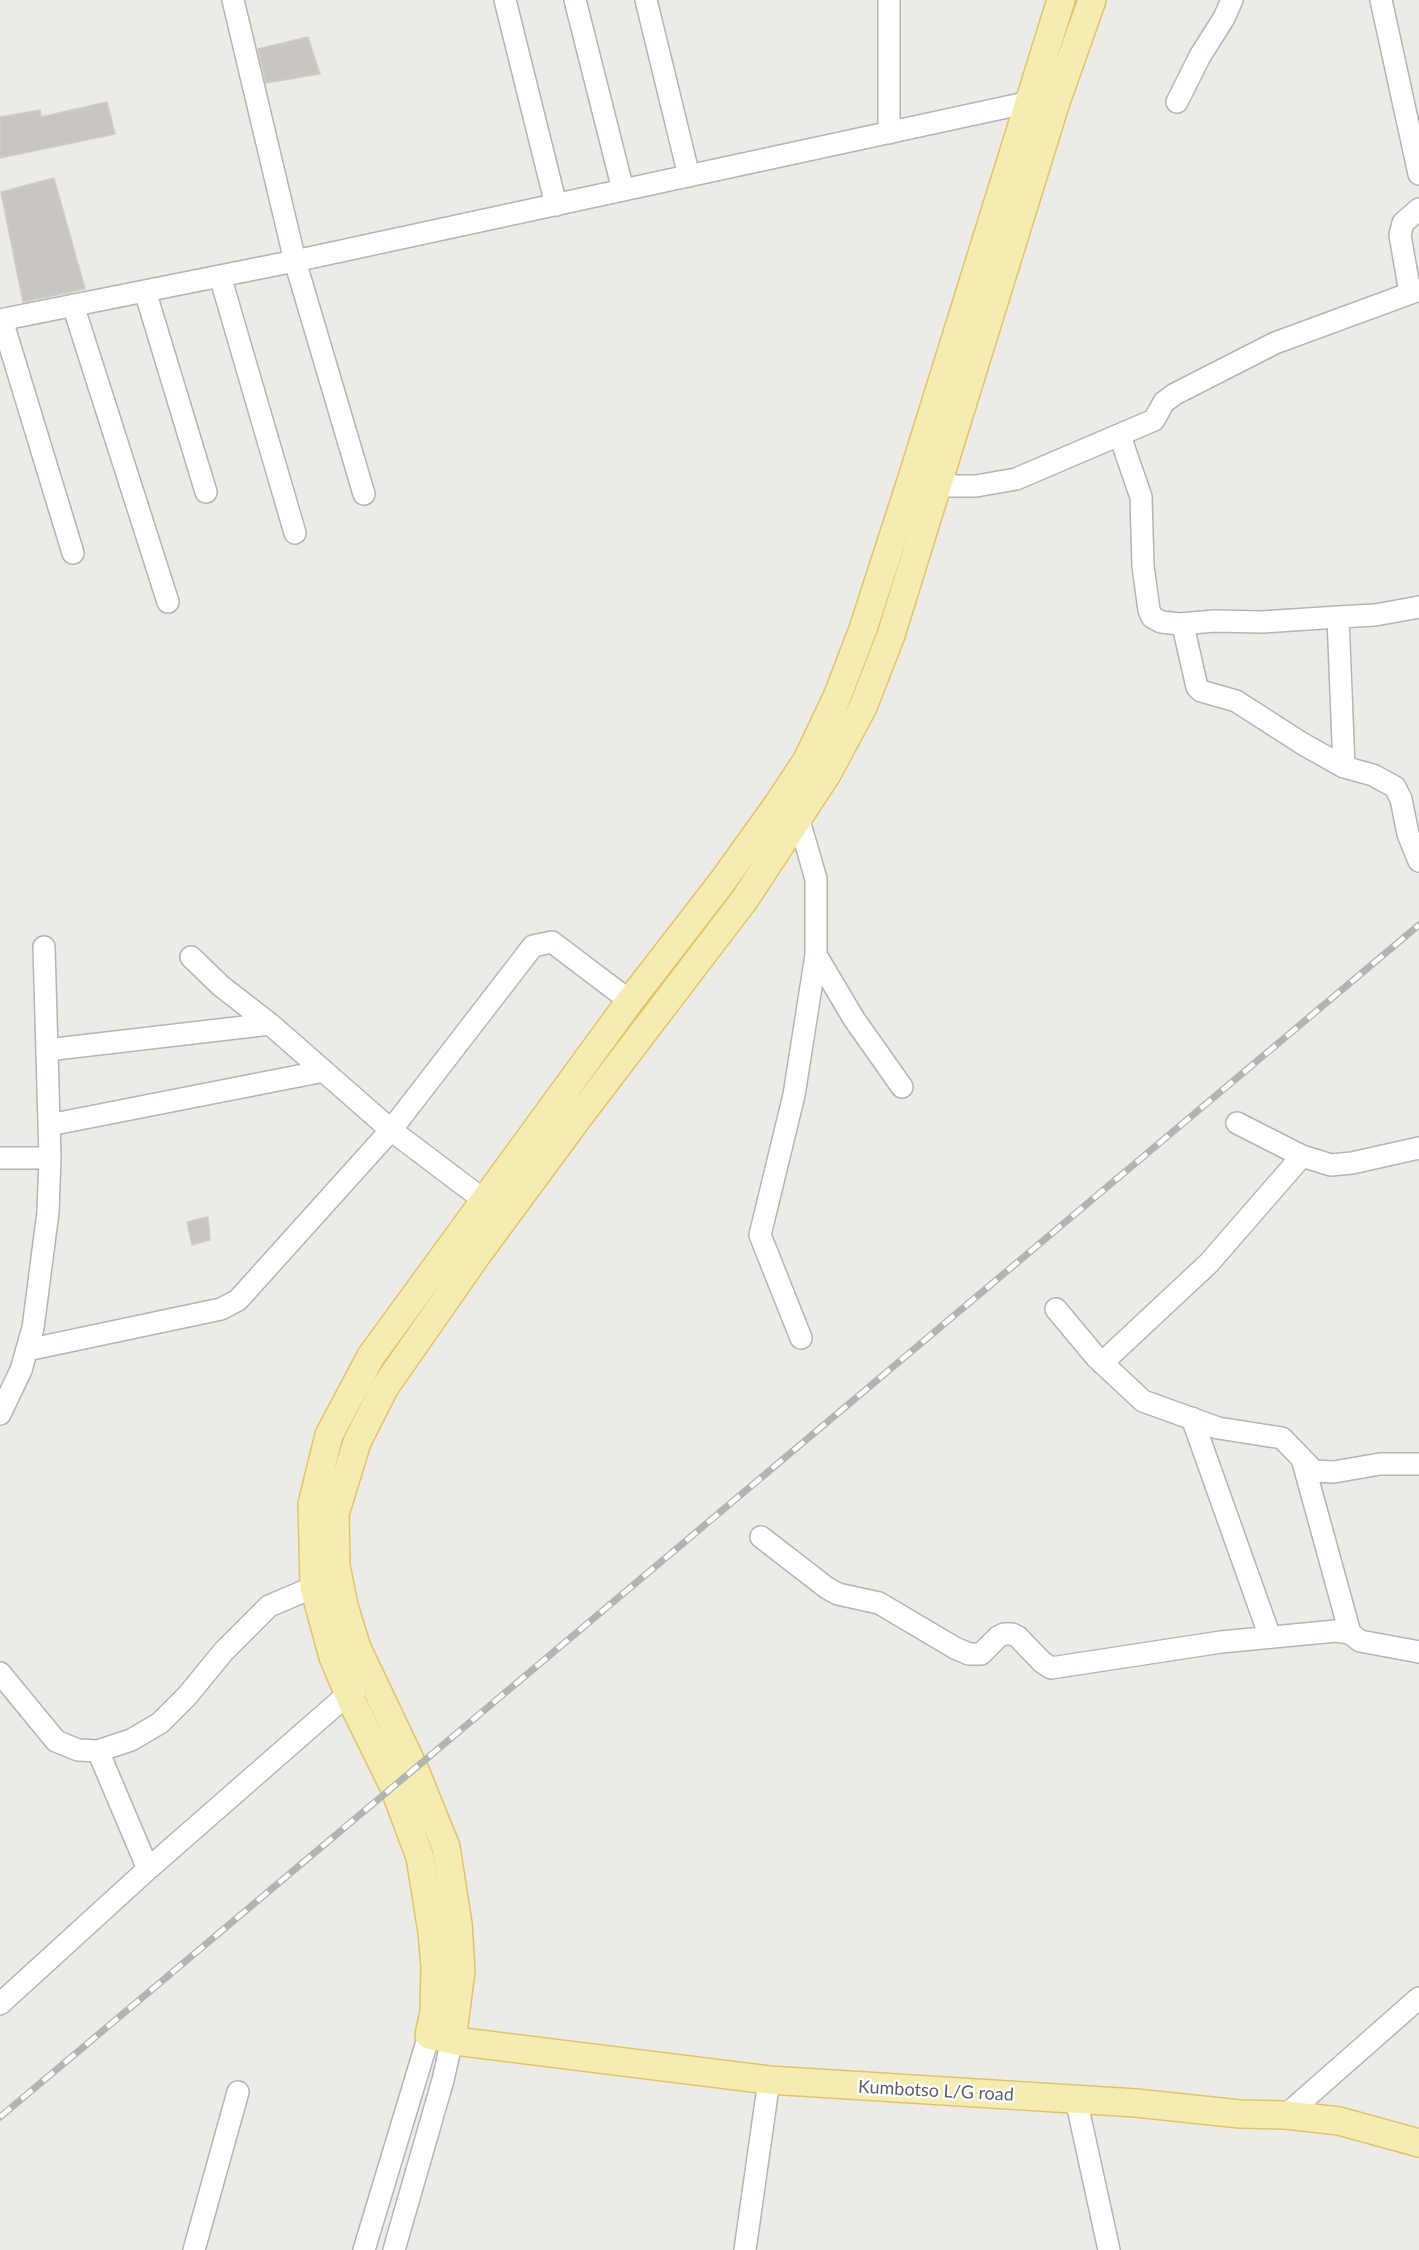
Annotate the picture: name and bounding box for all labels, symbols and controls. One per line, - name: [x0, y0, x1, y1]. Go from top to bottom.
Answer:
- street label: Kumbotso L/G road: [858, 2076, 1014, 2106]

